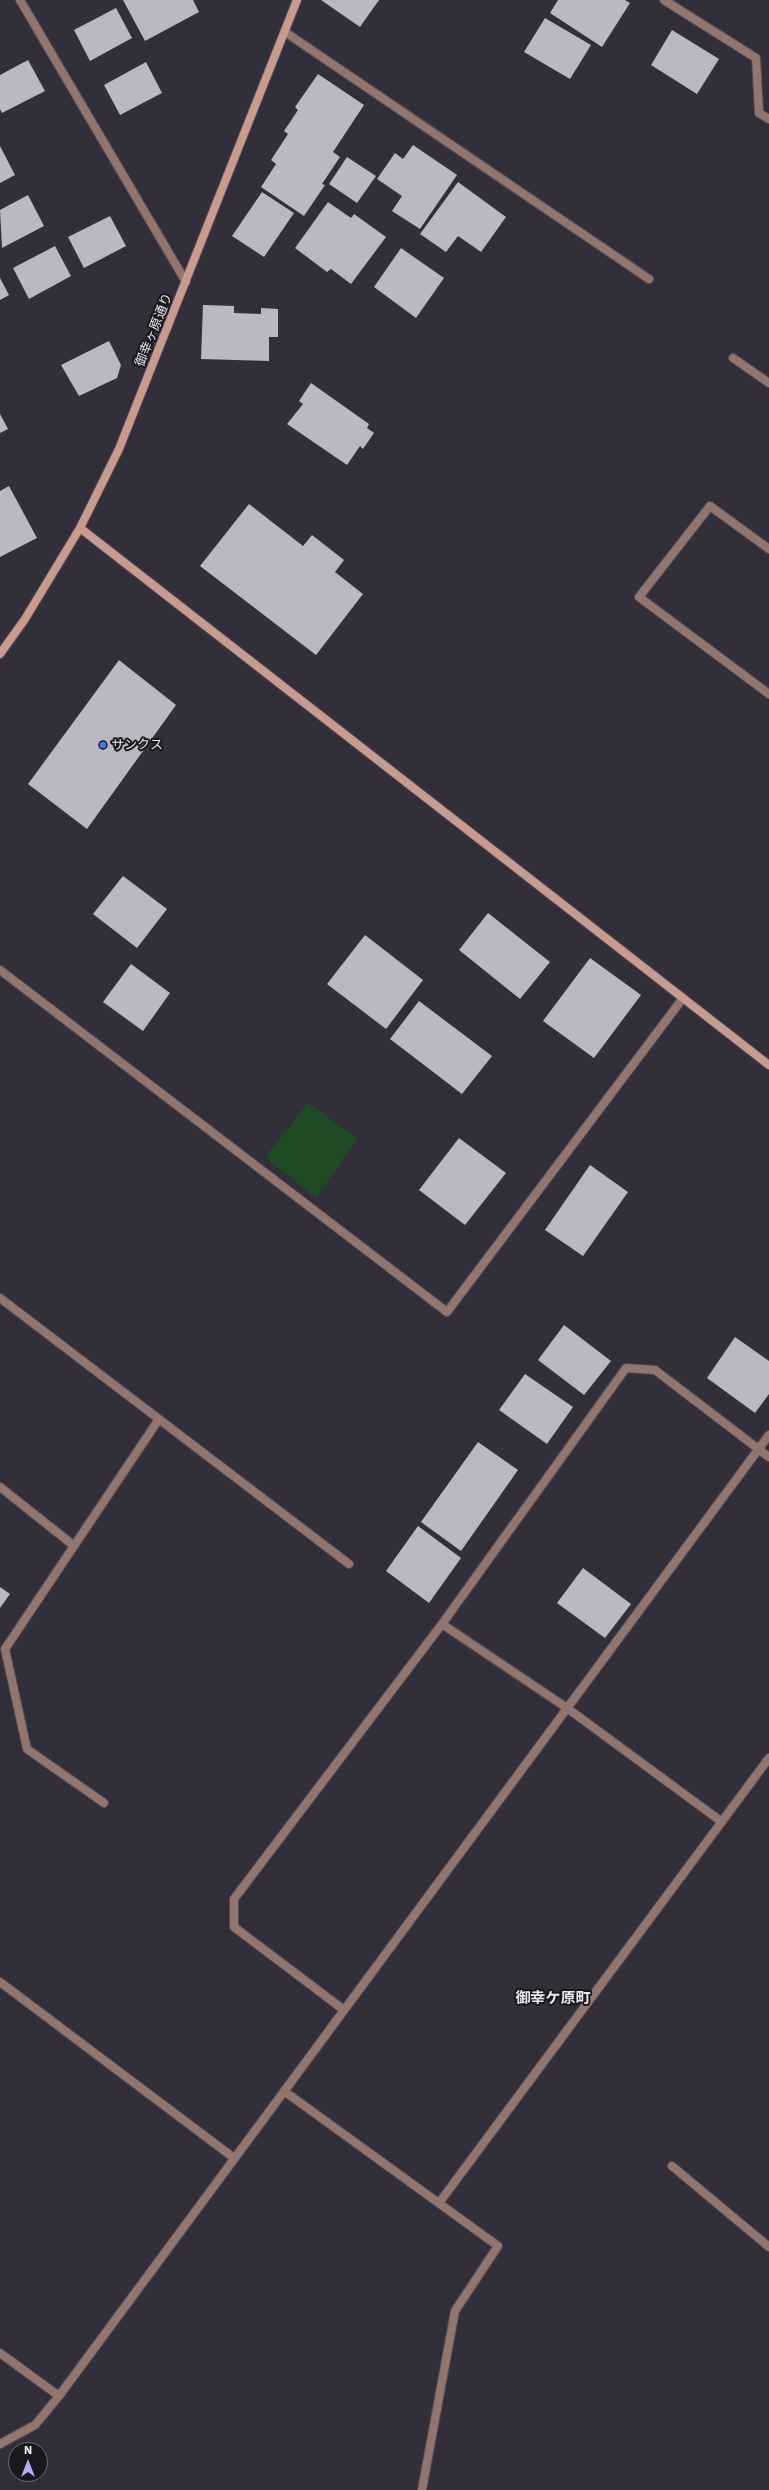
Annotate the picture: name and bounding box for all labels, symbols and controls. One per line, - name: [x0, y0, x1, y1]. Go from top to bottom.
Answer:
- street label: 御幸ヶ原通り: [132, 291, 176, 369]
- place label: サンクス: [111, 737, 163, 753]
- marker: サンクス: [98, 740, 108, 750]
- district label: 御幸ケ原町: [516, 1990, 590, 2008]
- north arrow: [8, 2442, 48, 2482]
- text: N: [24, 2444, 32, 2457]

